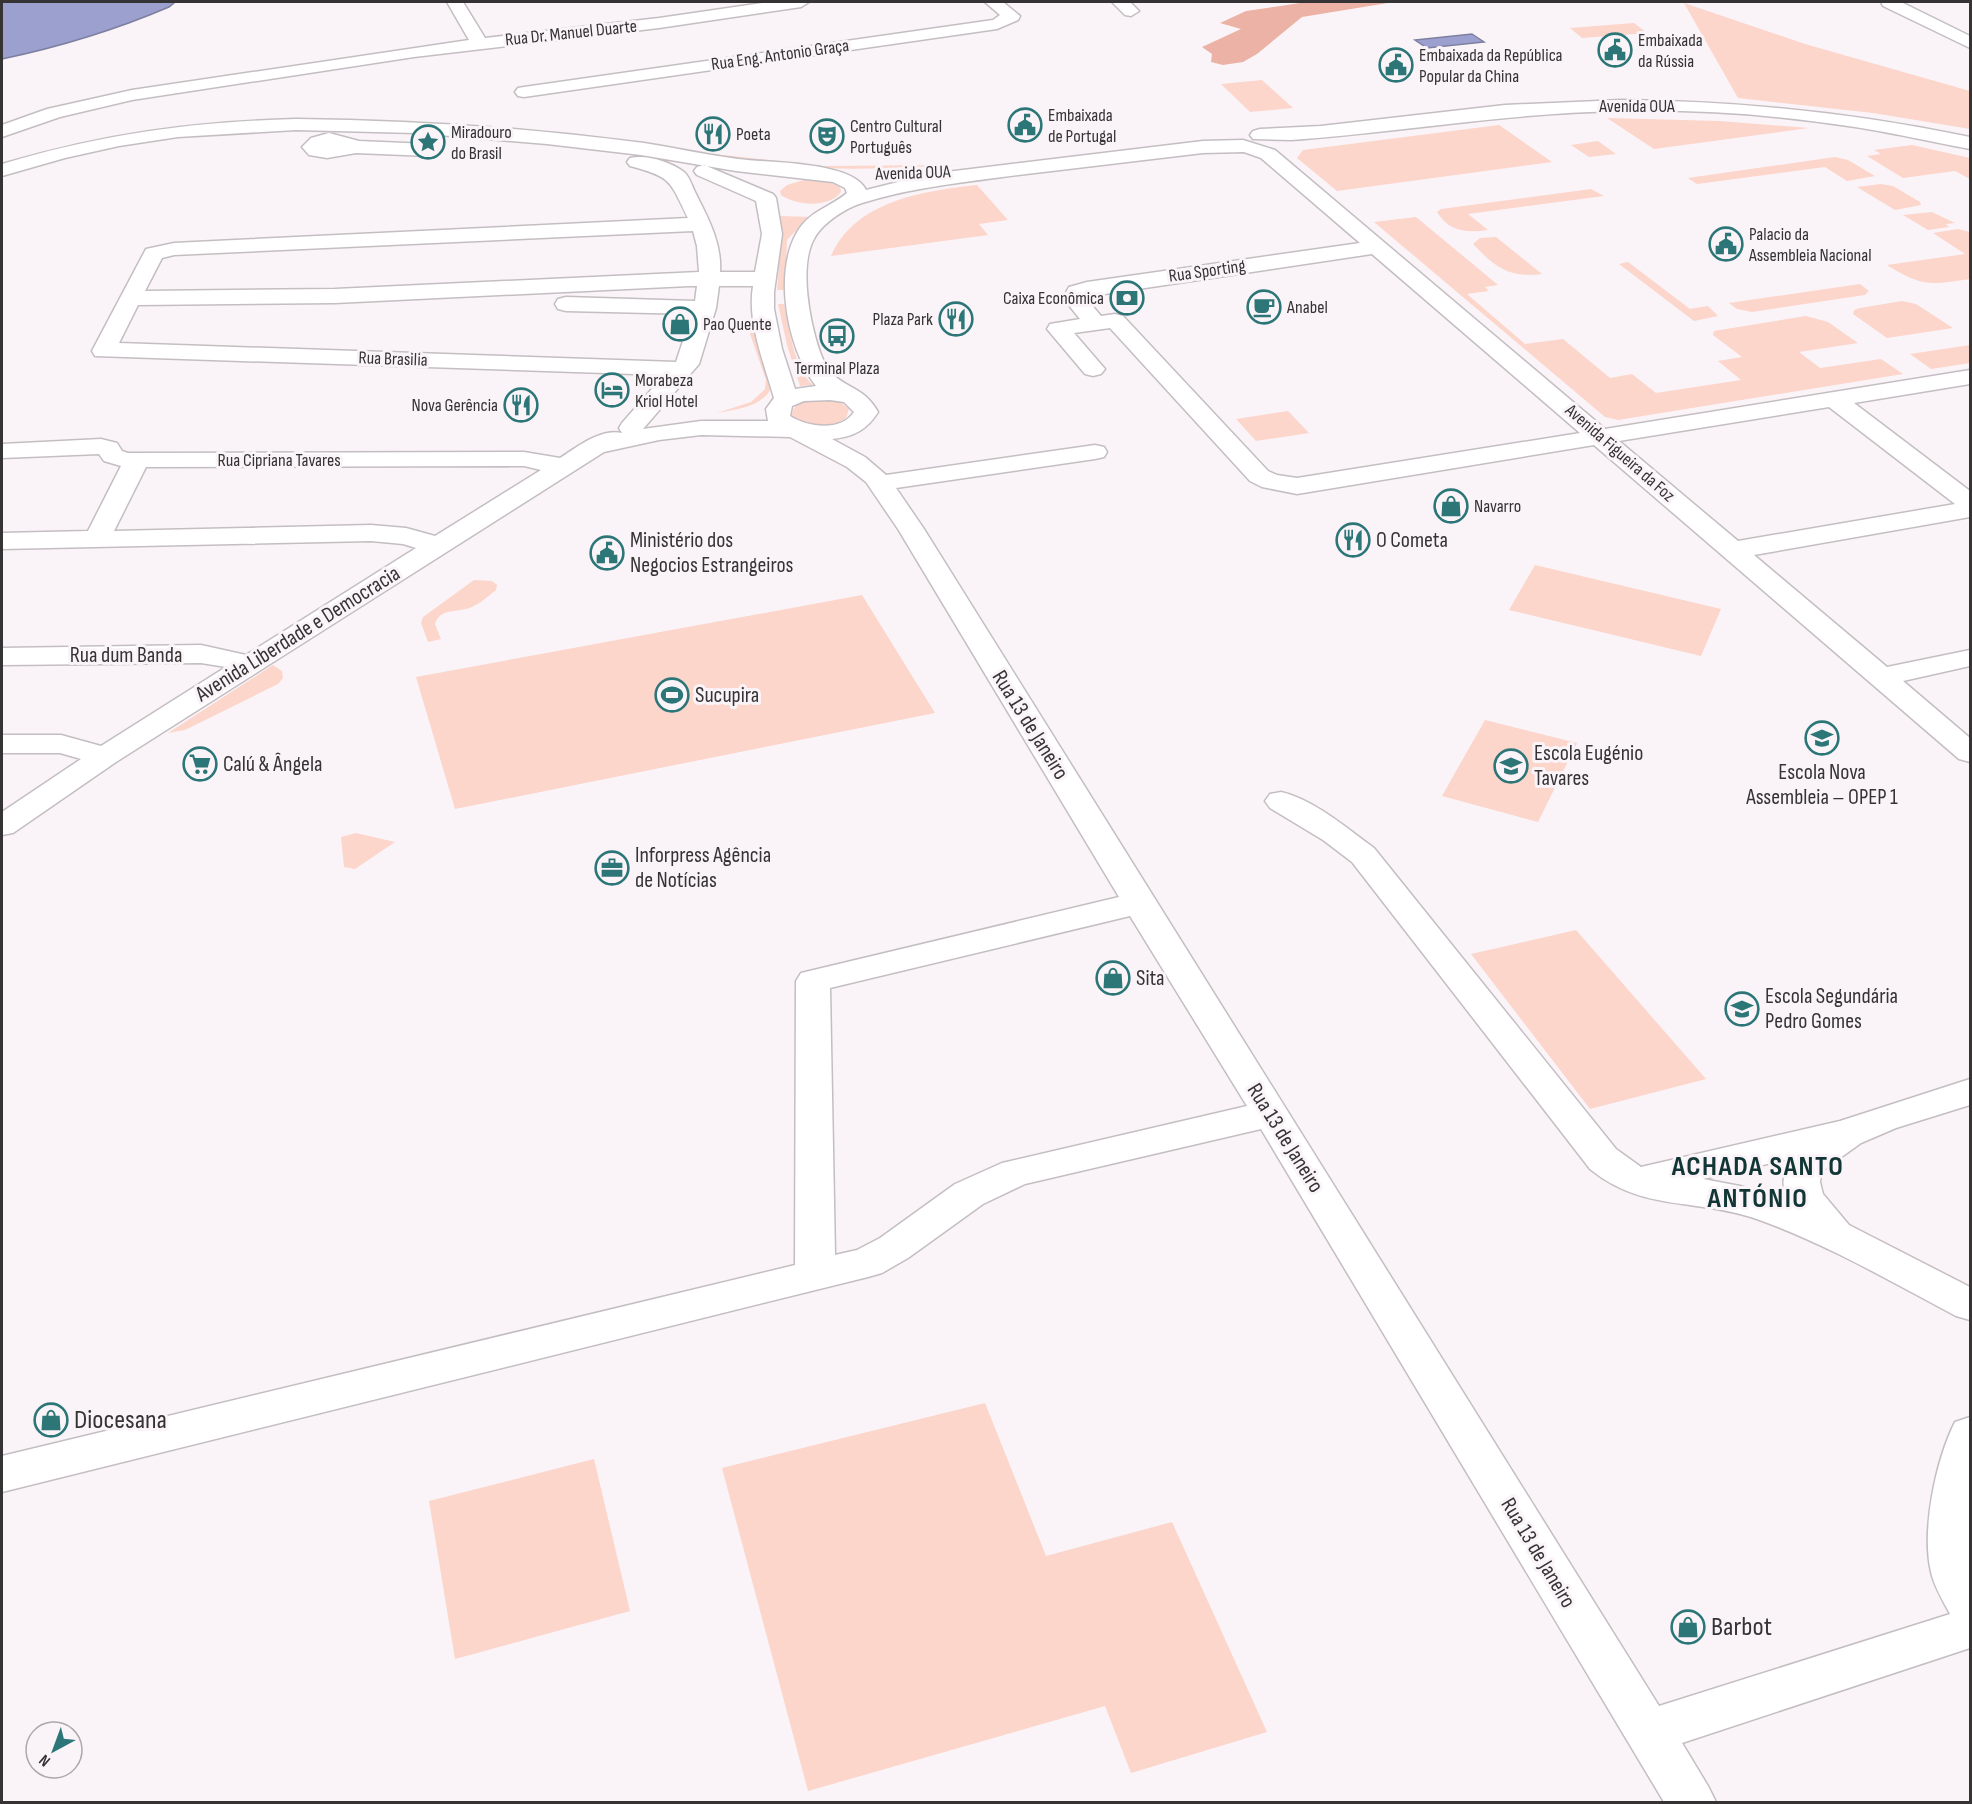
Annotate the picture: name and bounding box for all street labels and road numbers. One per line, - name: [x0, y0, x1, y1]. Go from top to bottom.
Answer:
- street label: Rua Dr. Manuel Duarte: [504, 16, 638, 50]
- street label: Rua Eng. Antonio Graça: [710, 35, 850, 75]
- street label: Avenida OUA: [1598, 96, 1675, 117]
- street label: Avenida OUA: [874, 161, 951, 185]
- street label: Rua Sporting: [1167, 255, 1247, 287]
- street label: Rua Brasilia: [358, 347, 428, 371]
- street label: Avenida Figueira da Foz: [1560, 399, 1679, 507]
- street label: Rua Cipriana Tavares: [217, 450, 341, 471]
- street label: Avenida Liberdade e Democracia: [190, 560, 405, 709]
- street label: Rua dum Banda: [70, 642, 182, 669]
- street label: Rua 13 de Janeiro: [986, 665, 1074, 785]
- street label: Rua 13 de Janeiro: [1241, 1078, 1329, 1198]
- street label: Rua 13 de Janeiro: [1495, 1493, 1581, 1613]

